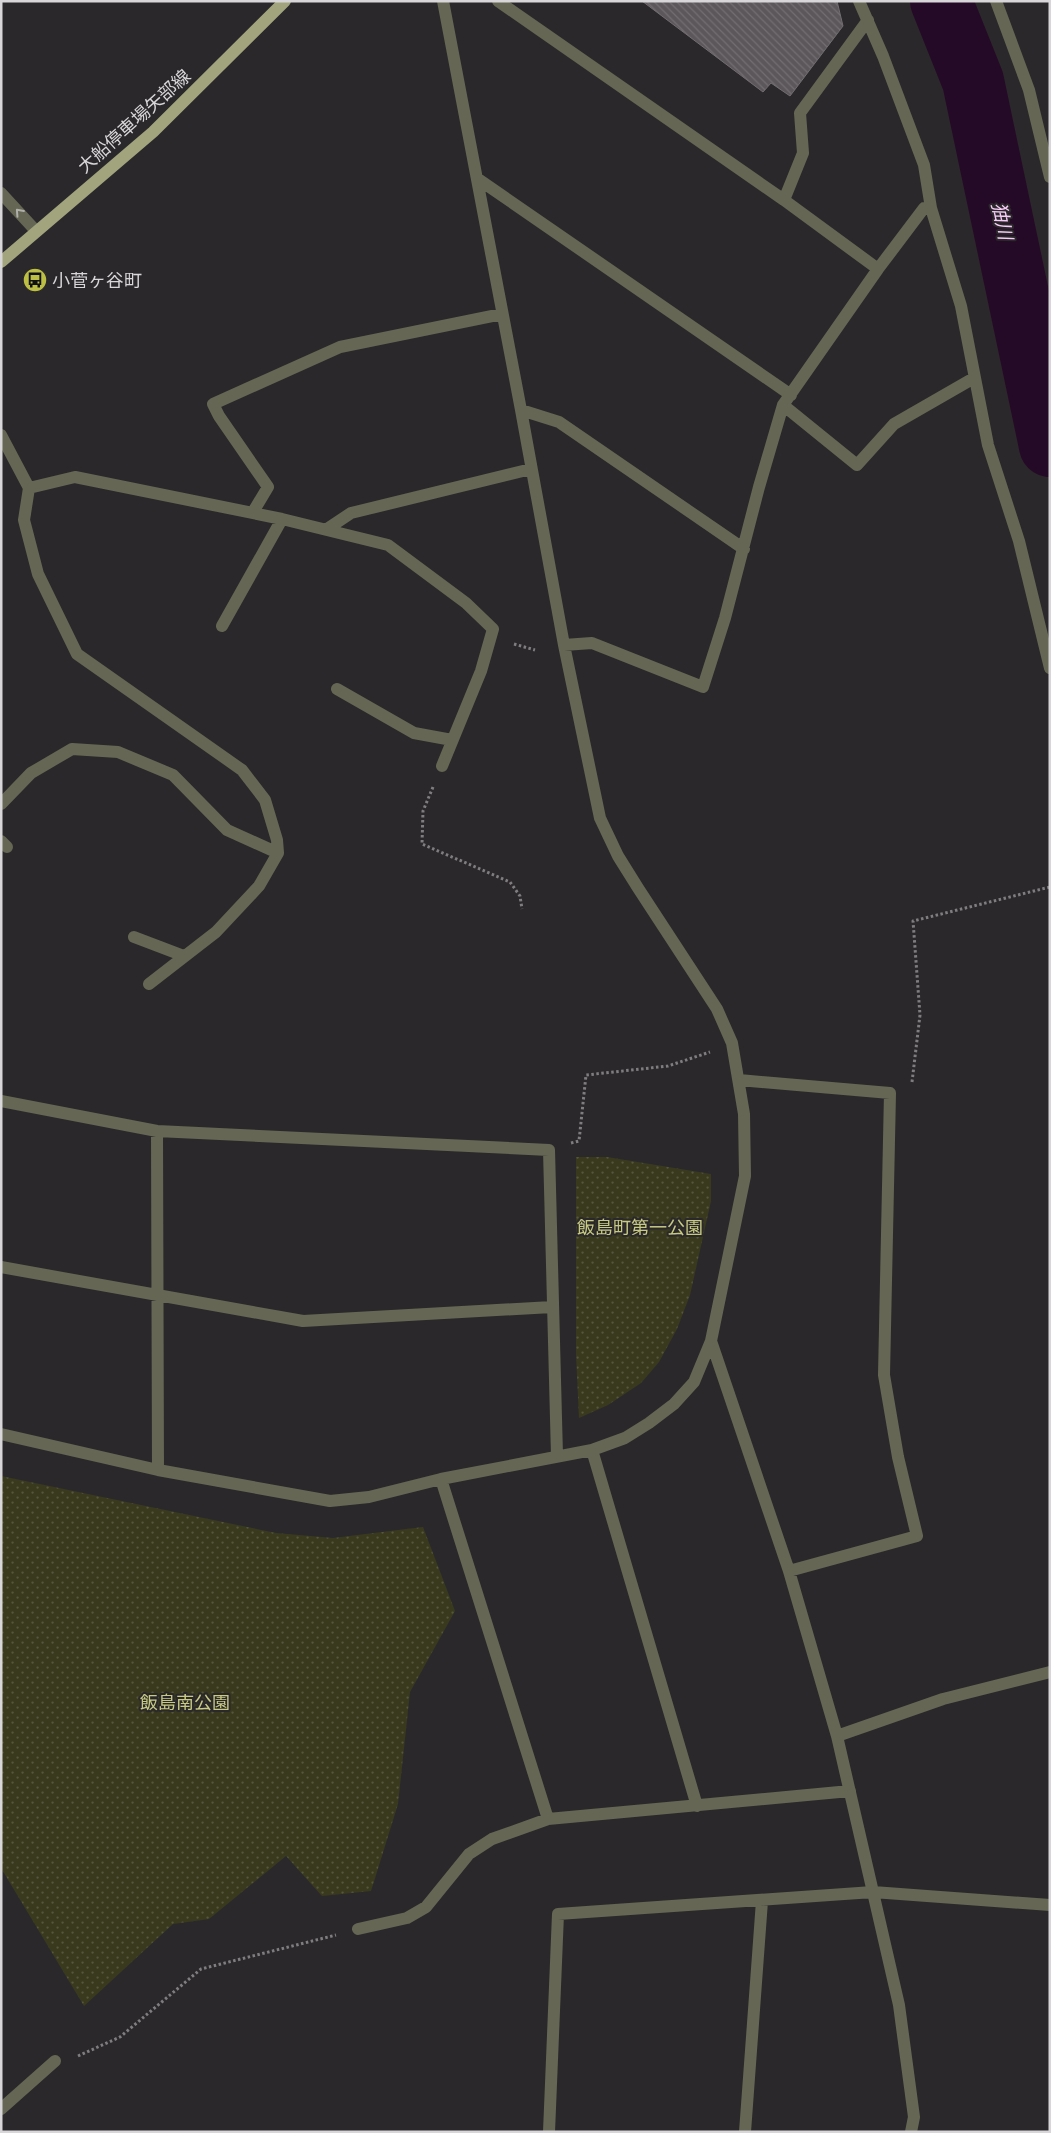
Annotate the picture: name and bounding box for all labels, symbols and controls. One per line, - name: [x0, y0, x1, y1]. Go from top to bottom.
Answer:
- street label: 大船停車場矢部線: [73, 65, 195, 177]
- water label: 㹨川: [987, 200, 1018, 244]
- one-way arrow: [16, 209, 25, 218]
- bus stop icon: 小菅ヶ谷町: [22, 267, 48, 293]
- place label: 小菅ヶ谷町: [52, 270, 142, 291]
- park label: 飯島町第一公園: [577, 1217, 703, 1238]
- park label: 飯島南公園: [140, 1692, 230, 1713]

